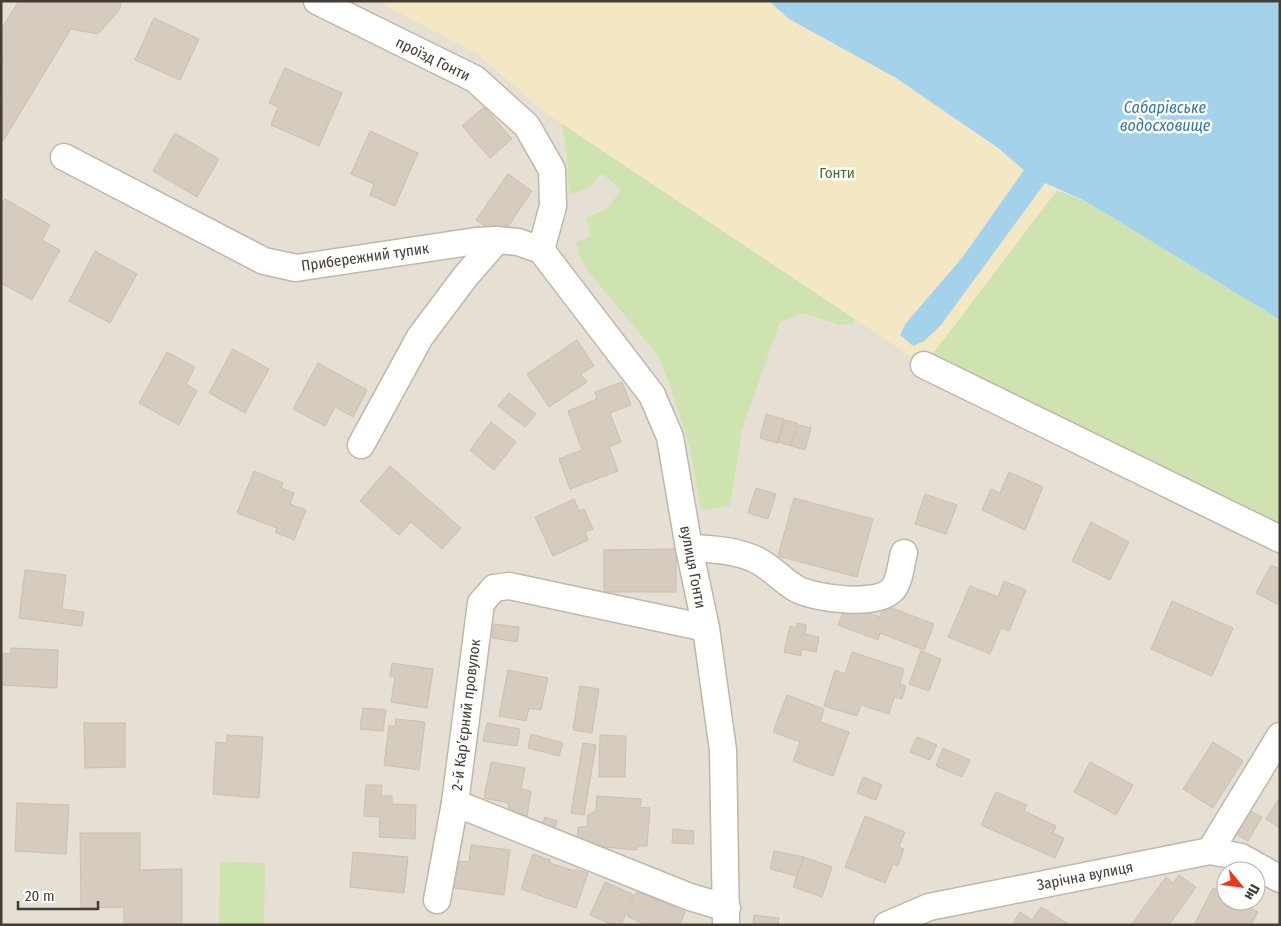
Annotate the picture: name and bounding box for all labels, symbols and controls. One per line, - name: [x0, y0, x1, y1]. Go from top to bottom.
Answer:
- street label: проїзд Гонти: [393, 33, 473, 85]
- water label: Сабарівське водосховище: [1120, 98, 1211, 135]
- park label: Гонти: [819, 164, 855, 182]
- street label: Прибережний тупик: [300, 239, 430, 275]
- street label: вулиця Гонти: [676, 524, 710, 610]
- street label: 2-й Карʼєрний провулок: [448, 638, 484, 792]
- street label: Зарічна вулиця: [1035, 858, 1135, 894]
- north arrow: [1216, 861, 1266, 911]
- scale bar: [18, 878, 98, 910]
- text: Пн: [1241, 881, 1263, 903]
- text: 20 m: [25, 887, 55, 905]

